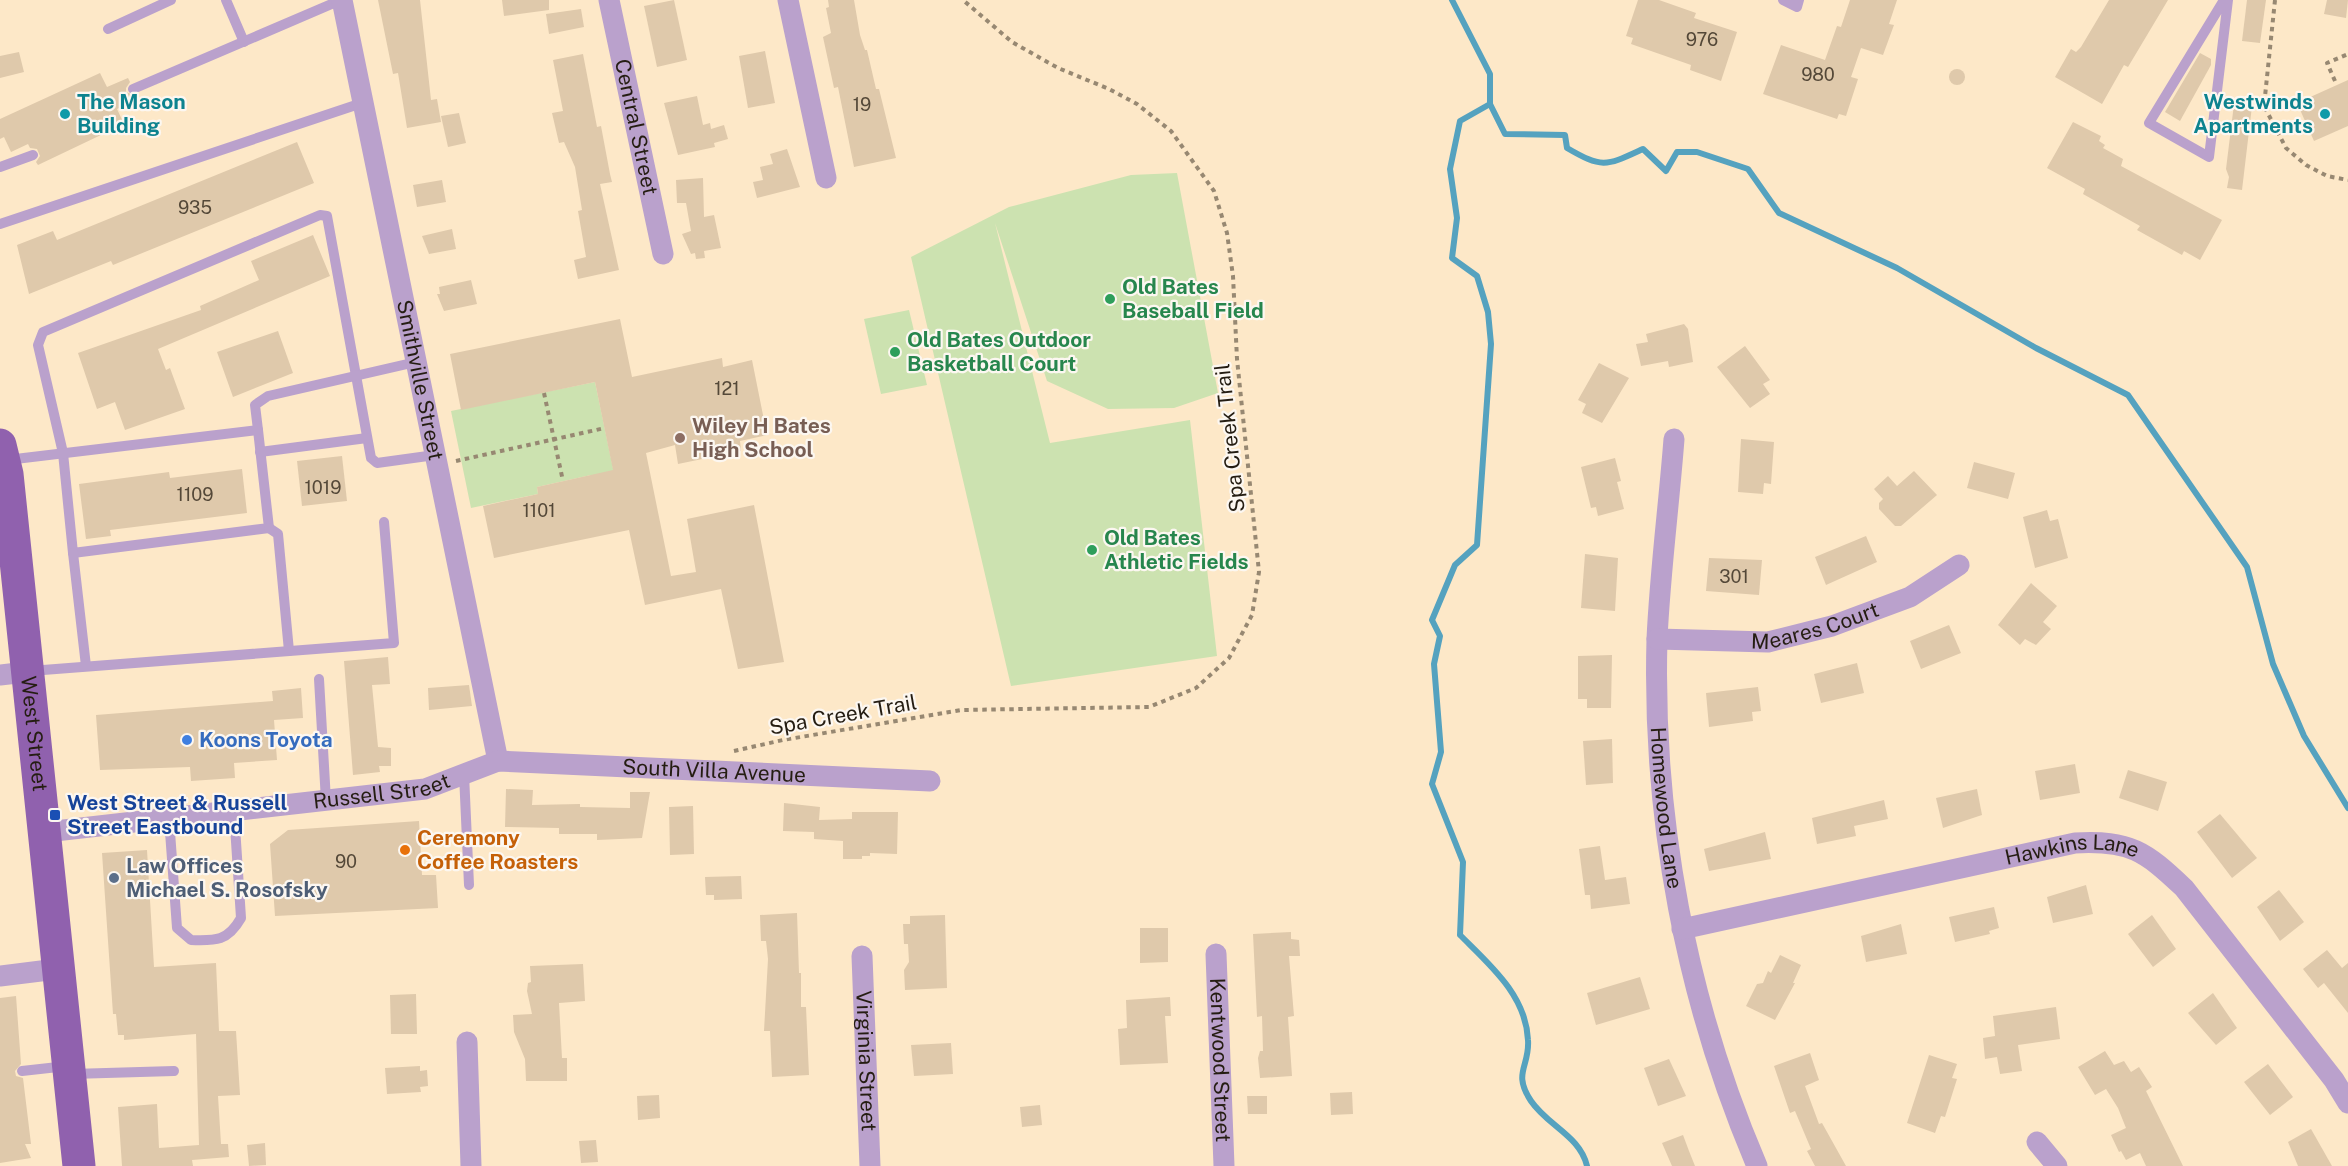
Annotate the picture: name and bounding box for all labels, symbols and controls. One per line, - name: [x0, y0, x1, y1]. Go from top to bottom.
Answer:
- house number: 976: [1686, 29, 1718, 50]
- street label: Central Street: [610, 57, 663, 197]
- house number: 980: [1801, 64, 1835, 85]
- place label: The Mason Building: [77, 89, 186, 138]
- place label: Westwinds Apartments: [2193, 89, 2313, 138]
- house number: 19: [853, 94, 871, 115]
- marker: The Mason Building: [58, 107, 72, 121]
- marker: Westwinds Apartments: [2318, 107, 2332, 121]
- house number: 935: [178, 197, 212, 218]
- place label: Old Bates Baseball Field: [1122, 274, 1264, 323]
- marker: Old Bates Baseball Field: [1103, 292, 1117, 306]
- street label: Smithville Street: [392, 297, 449, 463]
- place label: Old Bates Outdoor Basketball Court: [907, 327, 1091, 376]
- marker: Old Bates Outdoor Basketball Court: [888, 345, 902, 359]
- street label: Spa Creek Trail: [1209, 363, 1250, 514]
- house number: 121: [714, 378, 740, 399]
- place label: Wiley H Bates High School: [692, 413, 831, 462]
- marker: Wiley H Bates High School: [673, 431, 687, 445]
- house number: 1019: [305, 477, 341, 498]
- house number: 1109: [177, 484, 213, 505]
- house number: 1101: [523, 500, 556, 521]
- place label: Old Bates Athletic Fields: [1104, 525, 1249, 574]
- marker: Old Bates Athletic Fields: [1085, 543, 1099, 557]
- house number: 301: [1719, 566, 1749, 587]
- street label: Meares Court: [1751, 597, 1882, 654]
- street label: West Street: [16, 675, 53, 793]
- street label: Spa Creek Trail: [767, 689, 919, 740]
- street label: Homewood Lane: [1646, 726, 1688, 891]
- place label: Koons Toyota: [199, 727, 333, 752]
- marker: Koons Toyota: [180, 733, 194, 747]
- street label: South Villa Avenue: [622, 754, 807, 787]
- street label: Russell Street: [312, 768, 453, 814]
- place label: West Street & Russell Street Eastbound: [67, 790, 288, 839]
- marker: West Street & Russell Street Eastbound: [48, 808, 62, 822]
- place label: Ceremony Coffee Roasters: [417, 825, 578, 874]
- street label: Hawkins Lane: [2003, 829, 2143, 870]
- marker: Ceremony Coffee Roasters: [398, 843, 412, 857]
- house number: 90: [335, 851, 357, 872]
- place label: Law Offices Michael S. Rosofsky: [126, 853, 328, 902]
- marker: Law Offices Michael S. Rosofsky: [107, 871, 121, 885]
- street label: Kentwood Street: [1205, 977, 1236, 1143]
- street label: Virginia Street: [851, 990, 882, 1132]

